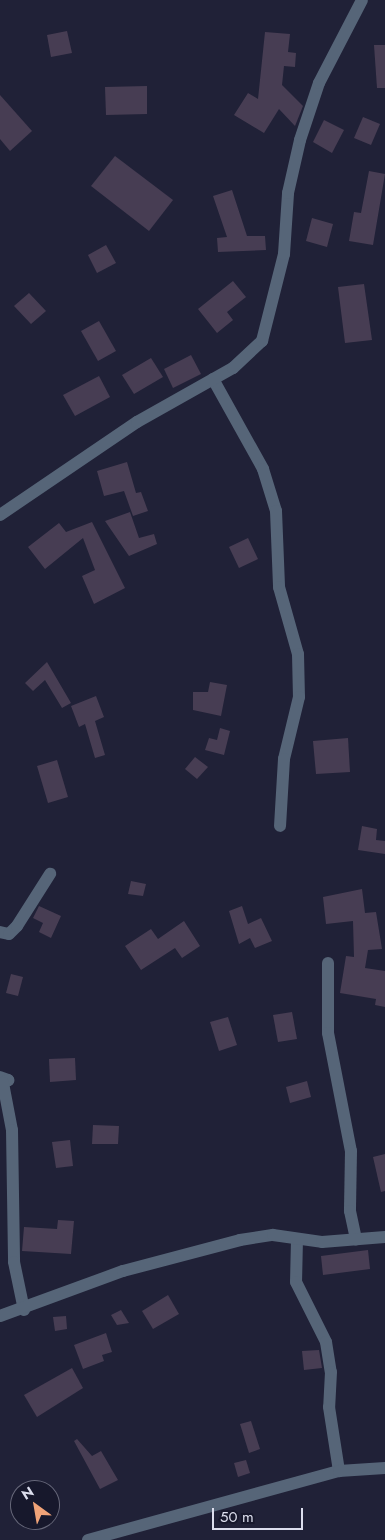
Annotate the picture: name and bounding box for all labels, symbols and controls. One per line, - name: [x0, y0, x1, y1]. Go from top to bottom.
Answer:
- north arrow: [10, 1480, 60, 1530]
- text: N: [18, 1482, 38, 1505]
- scale bar: [215, 1498, 306, 1530]
- text: 50 m: [220, 1506, 254, 1528]

